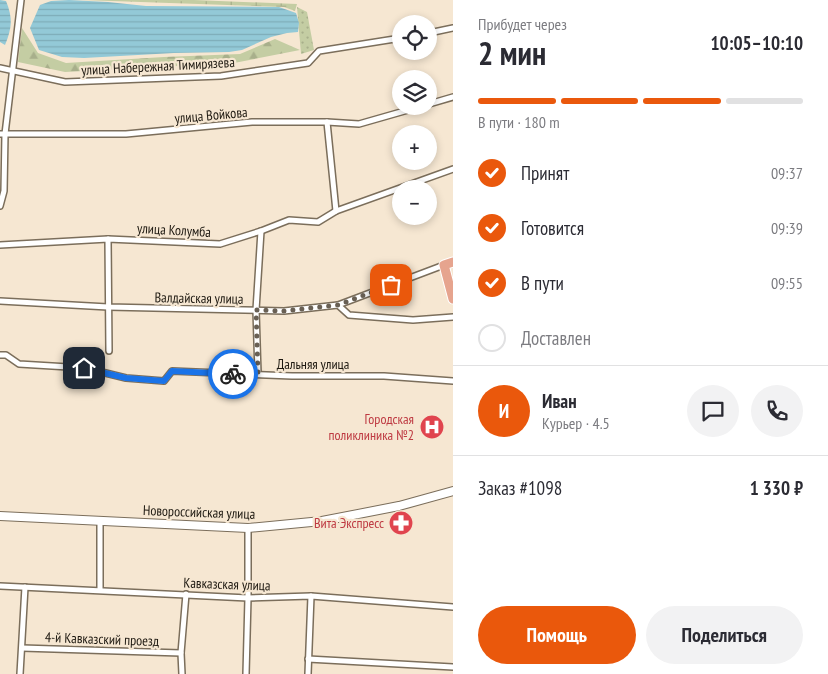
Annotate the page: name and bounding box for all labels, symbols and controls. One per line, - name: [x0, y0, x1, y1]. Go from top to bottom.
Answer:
- text: Прибудет через: [478, 14, 567, 34]
- map controls: [392, 15, 437, 225]
- button: locate: [392, 15, 437, 60]
- text: 10:05–10:10: [710, 31, 803, 55]
- text: 2 мин: [478, 32, 546, 74]
- street label: улица Набережная Тимирязева: [81, 53, 235, 79]
- button: layers: [392, 70, 437, 115]
- street label: улица Войкова: [174, 103, 248, 127]
- text: В пути · 180 m: [478, 112, 560, 132]
- button: +: [392, 125, 437, 170]
- icon: check: [478, 159, 506, 187]
- text: Принят: [521, 161, 569, 185]
- text: 09:37: [771, 163, 803, 183]
- button: −: [392, 180, 437, 225]
- icon: check: [478, 214, 506, 242]
- text: Готовится: [521, 216, 584, 240]
- text: 09:39: [771, 218, 803, 238]
- street label: улица Колумба: [137, 219, 211, 241]
- pin: [370, 264, 412, 306]
- icon: check: [478, 269, 506, 297]
- icon: bag: [377, 271, 405, 299]
- text: В пути: [521, 271, 564, 295]
- text: 09:55: [771, 273, 803, 293]
- street label: Валдайская улица: [154, 288, 244, 308]
- text: Доставлен: [521, 326, 591, 350]
- pin: [63, 347, 105, 389]
- courier: [208, 349, 258, 399]
- icon: home: [70, 354, 98, 382]
- street label: Дальняя улица: [277, 355, 349, 373]
- icon: bike: [219, 360, 247, 388]
- button: chat: [687, 385, 739, 437]
- button: phone: [751, 385, 803, 437]
- text: Иван: [542, 389, 577, 413]
- text: И: [499, 399, 509, 423]
- place label: Городская поликлиника №2: [329, 410, 414, 444]
- text: Курьер · 4.5: [542, 413, 610, 433]
- hospital icon: Городская поликлиника №2: [419, 414, 445, 440]
- text: Заказ #1098: [478, 476, 562, 500]
- text: 1 330 ₽: [750, 476, 803, 500]
- street label: Новороссийская улица: [143, 501, 255, 523]
- pharmacy icon: Вита Экспресс: [388, 510, 414, 536]
- place label: Вита Экспресс: [314, 514, 384, 532]
- street label: Кавказская улица: [183, 573, 271, 595]
- button: Помощь: [478, 606, 636, 664]
- button: Поделиться: [646, 606, 803, 664]
- street label: 4-й Кавказский проезд: [45, 628, 159, 650]

